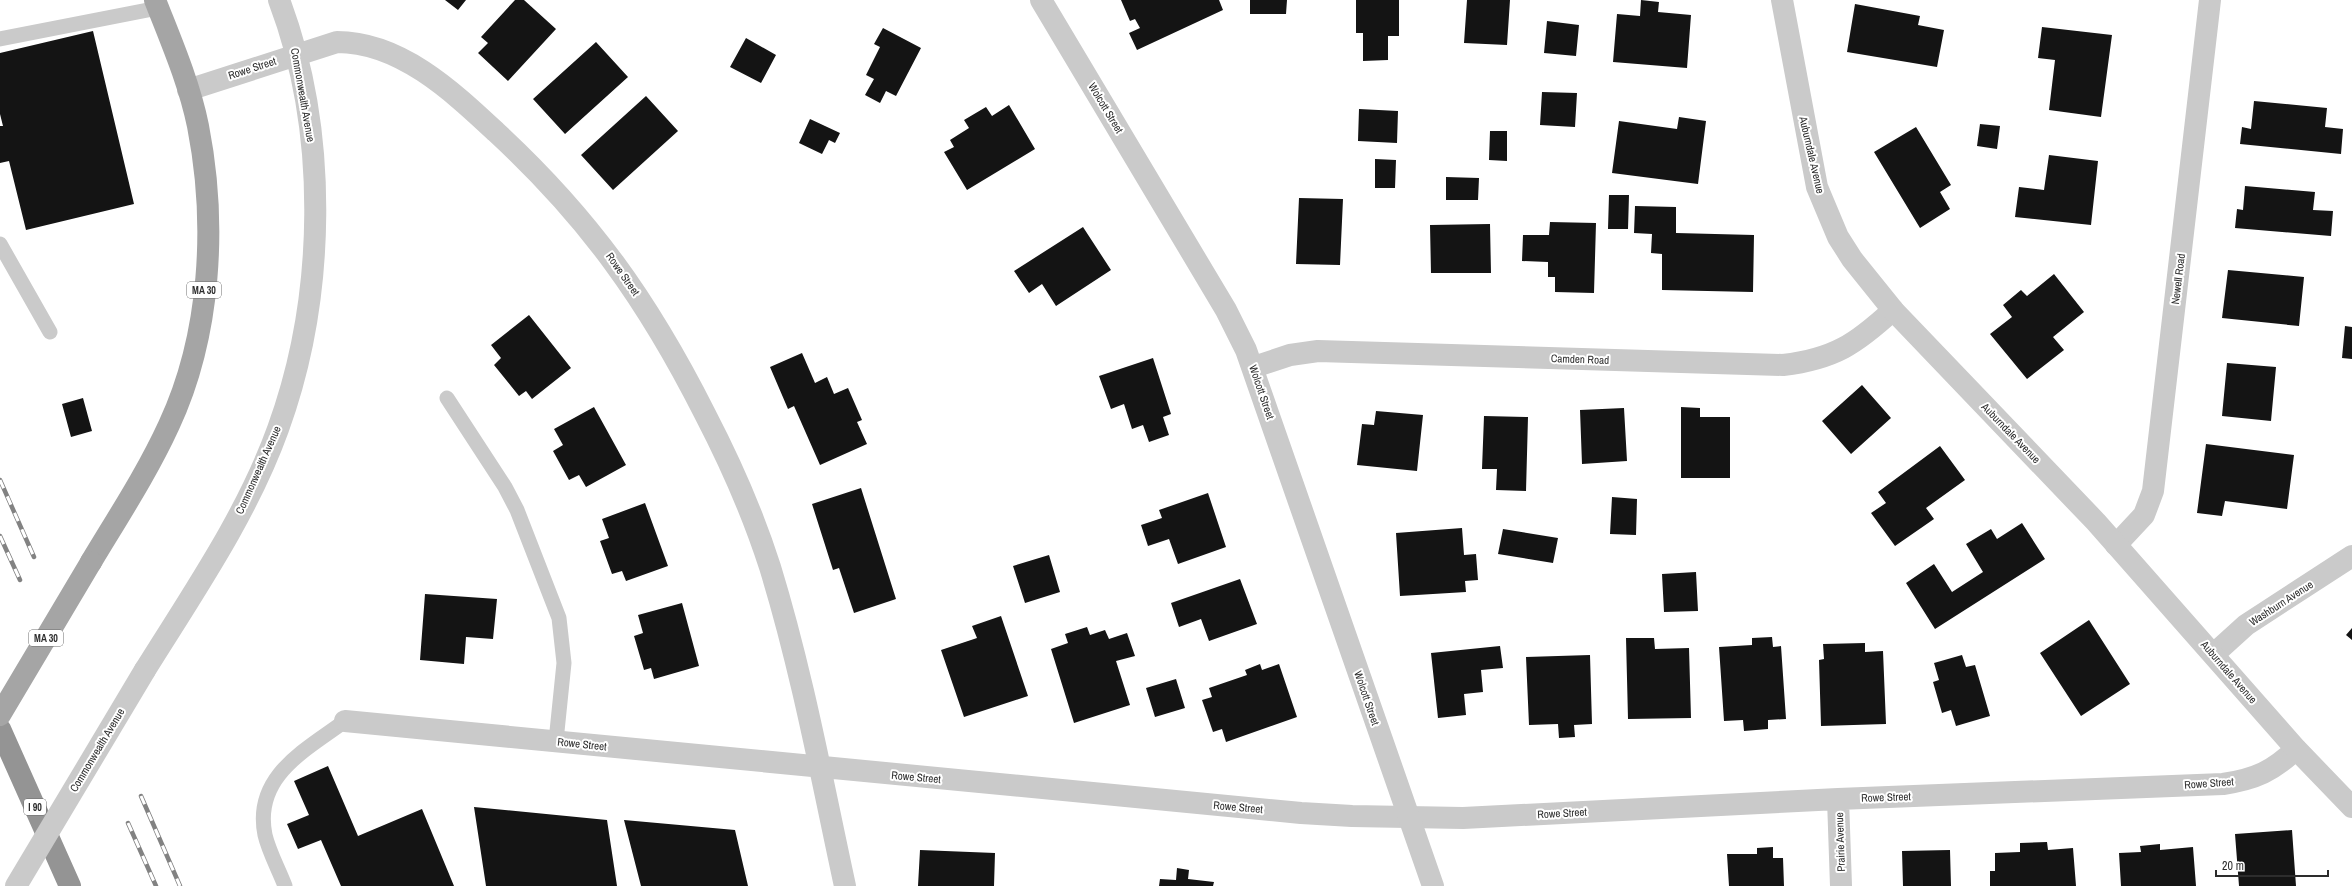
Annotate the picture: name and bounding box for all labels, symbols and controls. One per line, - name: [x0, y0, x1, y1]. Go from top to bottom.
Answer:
- street label: Commonwealth Avenue: [288, 47, 318, 143]
- street label: Rowe Street: [226, 54, 278, 82]
- street label: Wolcott Street: [1085, 80, 1127, 136]
- street label: Auburndale Avenue: [1796, 114, 1828, 195]
- street label: Rowe Street: [603, 250, 643, 299]
- street label: Newell Road: [2168, 253, 2188, 305]
- road number: MA 30: [187, 282, 221, 298]
- street label: Camden Road: [1551, 351, 1609, 367]
- street label: Wolcott Street: [1246, 363, 1278, 421]
- street label: Auburndale Avenue: [1978, 399, 2043, 466]
- street label: Commonwealth Avenue: [232, 424, 284, 516]
- street label: Washburn Avenue: [2246, 577, 2316, 629]
- road number: MA 30: [29, 630, 63, 646]
- street label: Auburndale Avenue: [2197, 637, 2260, 706]
- street label: Wolcott Street: [1351, 669, 1383, 727]
- street label: Commonwealth Avenue: [67, 706, 127, 794]
- street label: Rowe Street: [557, 734, 608, 754]
- street label: Rowe Street: [891, 768, 942, 786]
- street label: Rowe Street: [2184, 774, 2235, 792]
- street label: Rowe Street: [1861, 789, 1912, 805]
- street label: Rowe Street: [1213, 798, 1264, 816]
- road number: I 90: [24, 799, 46, 815]
- street label: Rowe Street: [1537, 805, 1588, 821]
- street label: Prairie Avenue: [1832, 812, 1848, 872]
- scale bar: [2216, 852, 2328, 878]
- text: 20 m: [2222, 858, 2244, 874]

